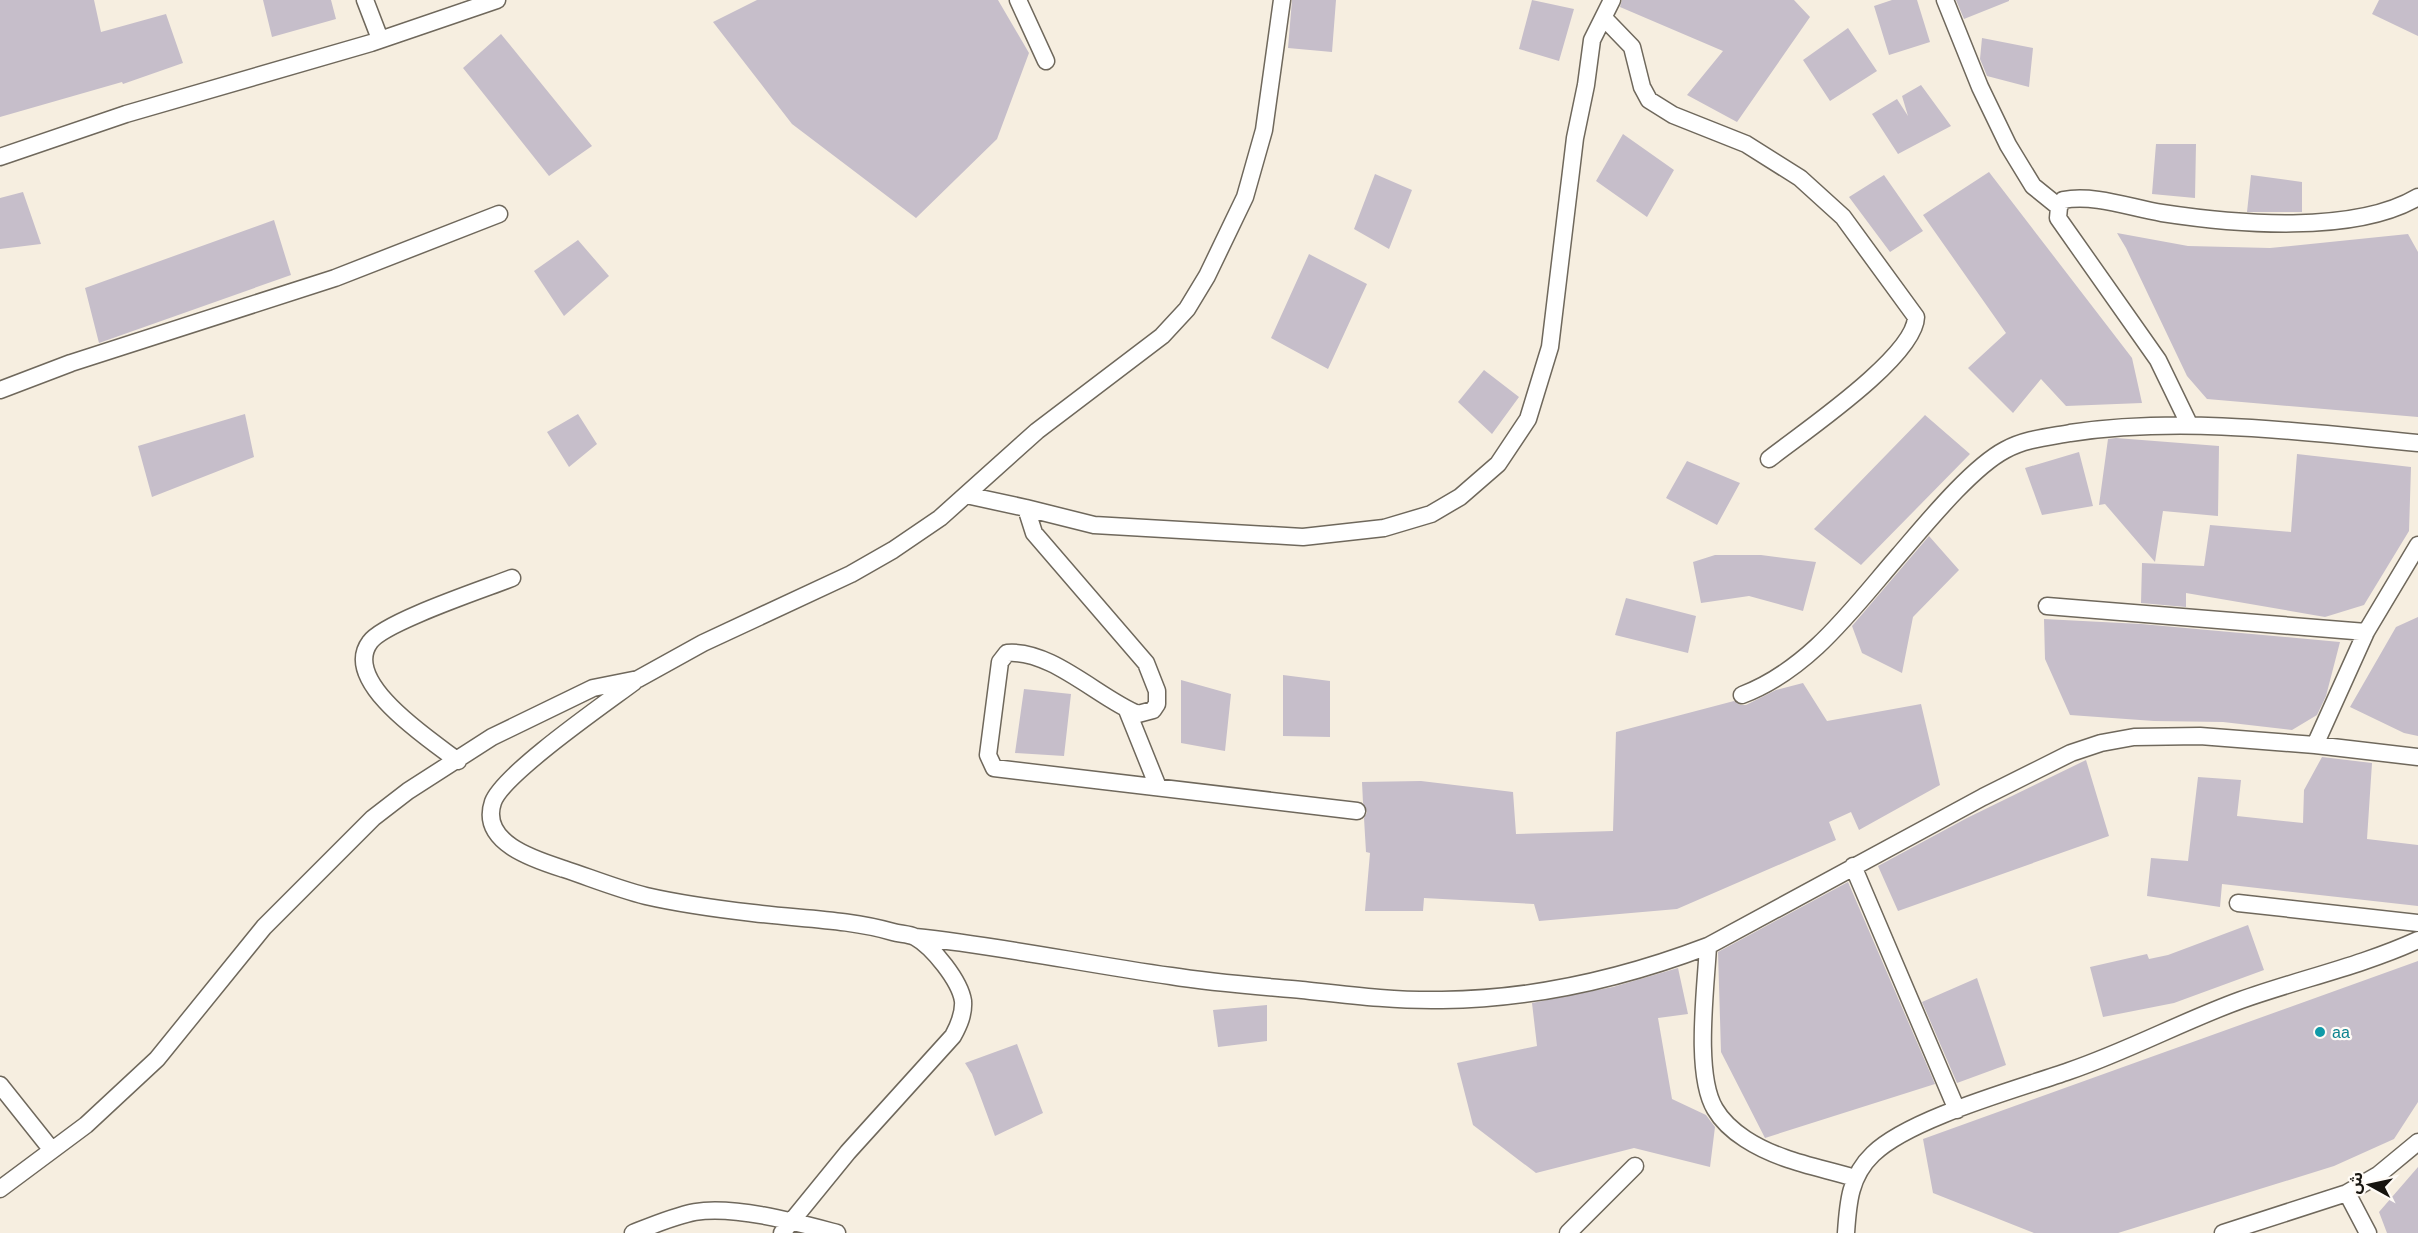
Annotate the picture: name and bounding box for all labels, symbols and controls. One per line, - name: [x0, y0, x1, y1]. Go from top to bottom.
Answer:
- place label: aa: [2332, 1024, 2350, 1041]
- marker: aa: [2313, 1025, 2327, 1039]
- north arrow: [2340, 1155, 2400, 1215]
- text: ش: [2346, 1171, 2367, 1195]

